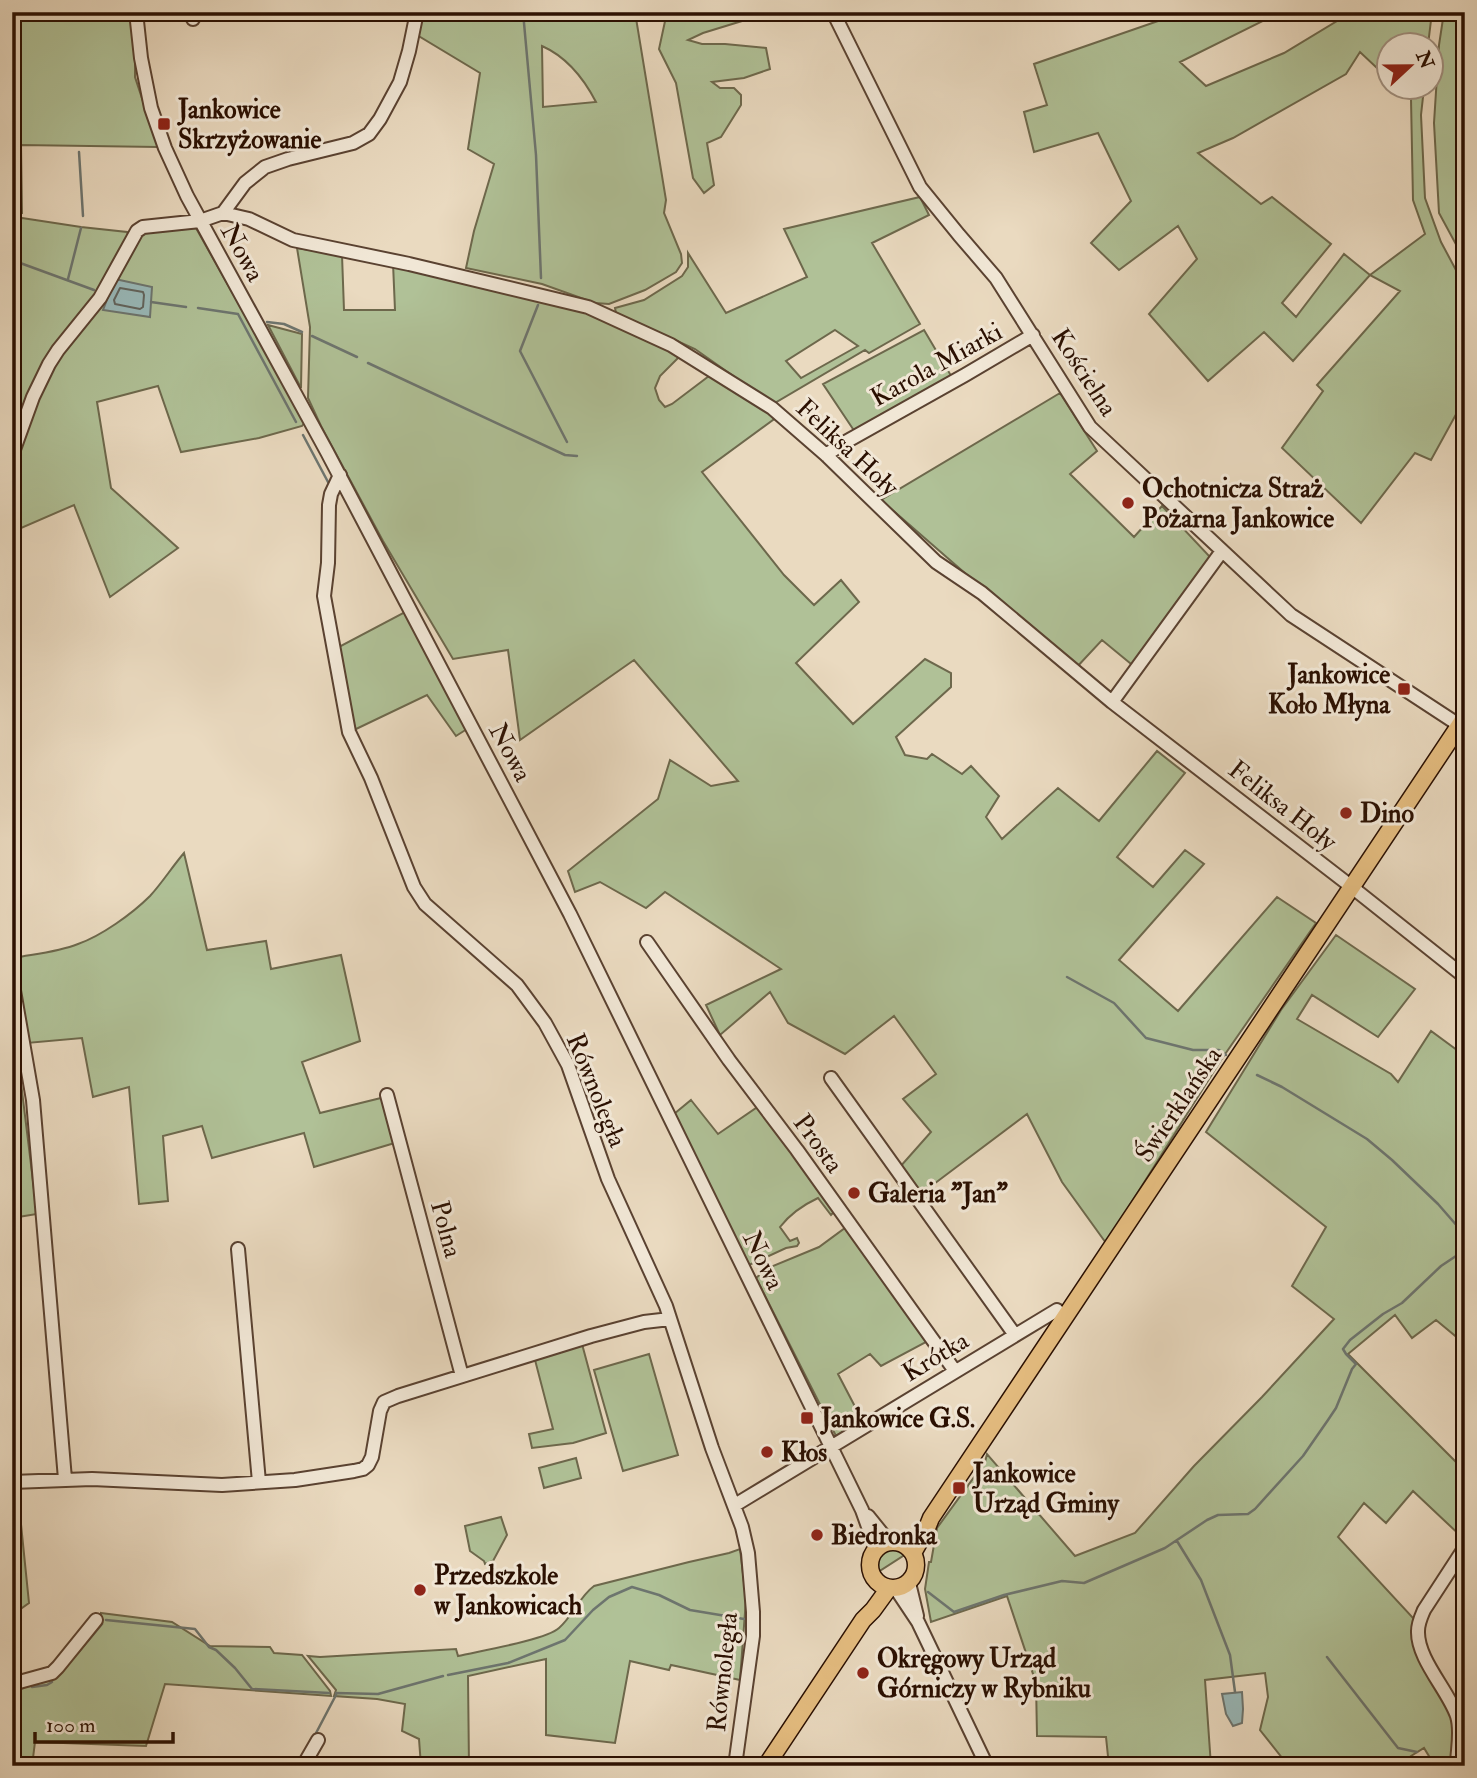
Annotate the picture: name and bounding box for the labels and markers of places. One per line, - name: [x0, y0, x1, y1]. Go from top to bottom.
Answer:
- place label: Jankowice Skrzyżowanie: [176, 94, 321, 157]
- marker: Jankowice Skrzyżowanie: [156, 116, 172, 132]
- place label: Ochotnicza Straż Pożarna Jankowice: [1142, 473, 1334, 535]
- marker: Ochotnicza Straż Pożarna Jankowice: [1120, 495, 1136, 511]
- place label: Jankowice Koło Młyna: [1268, 659, 1391, 722]
- marker: Jankowice Koło Młyna: [1396, 681, 1412, 697]
- place label: Dino: [1360, 798, 1414, 830]
- marker: Dino: [1338, 805, 1354, 821]
- place label: Galeria "Jan": [868, 1178, 1008, 1210]
- marker: Galeria "Jan": [846, 1185, 862, 1201]
- place label: Jankowice G.S.: [819, 1403, 975, 1435]
- marker: Jankowice G.S.: [799, 1410, 815, 1426]
- place label: Kłos: [781, 1437, 827, 1469]
- marker: Kłos: [759, 1444, 775, 1460]
- place label: Jankowice Urząd Gminy: [971, 1458, 1120, 1521]
- marker: Jankowice Urząd Gminy: [951, 1480, 967, 1496]
- place label: Biedronka: [831, 1520, 938, 1552]
- marker: Biedronka: [809, 1527, 825, 1543]
- place label: Przedszkole w Jankowicach: [433, 1560, 582, 1622]
- marker: Przedszkole w Jankowicach: [412, 1582, 428, 1598]
- place label: Okręgowy Urząd Górniczy w Rybniku: [877, 1643, 1092, 1706]
- marker: Okręgowy Urząd Górniczy w Rybniku: [855, 1665, 871, 1681]

